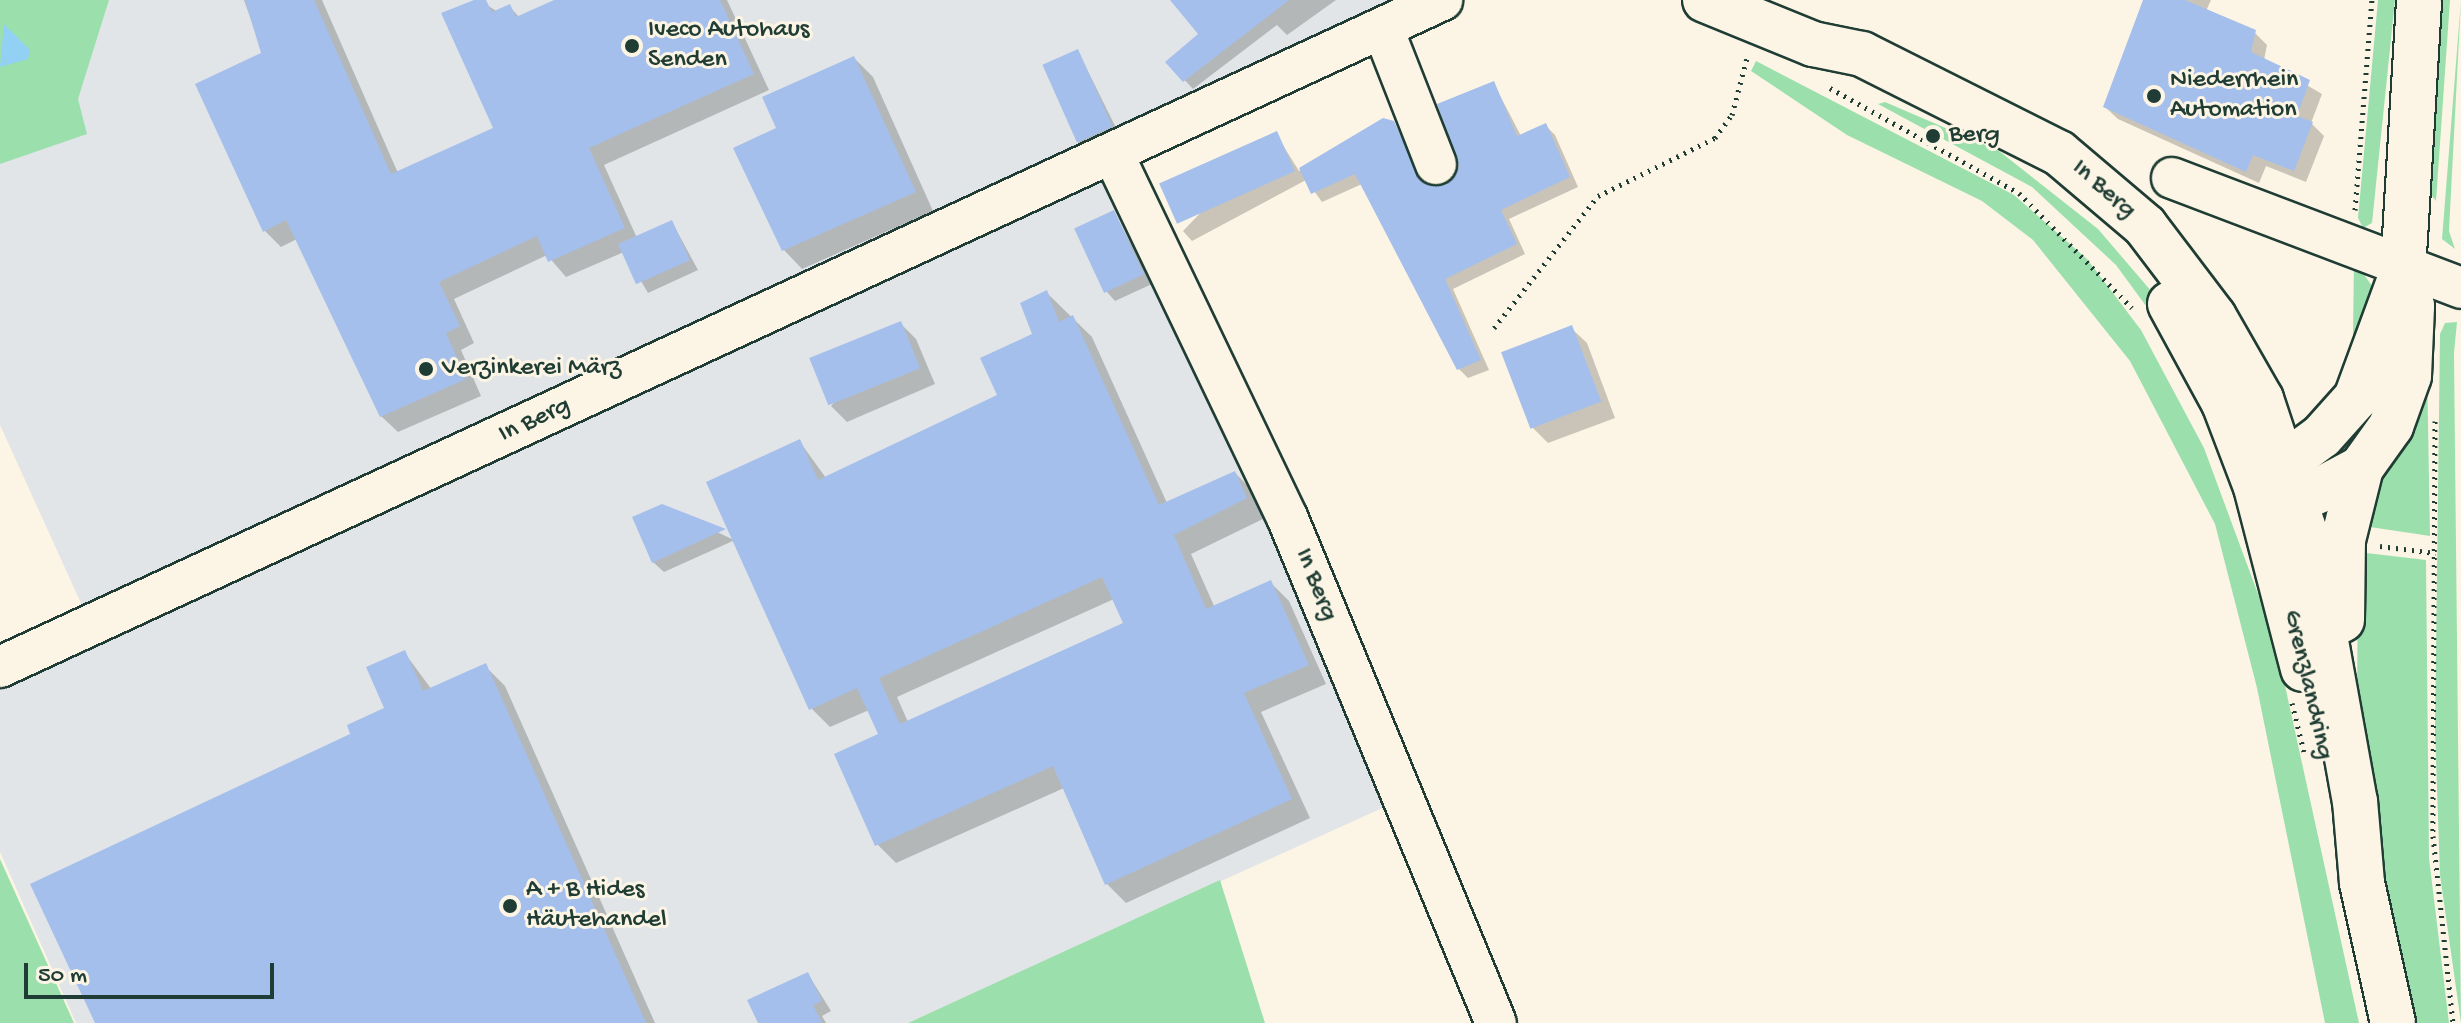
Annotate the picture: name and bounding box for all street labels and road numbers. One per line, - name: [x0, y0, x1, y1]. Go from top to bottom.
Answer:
- street label: In Berg: [2064, 153, 2142, 227]
- street label: In Berg: [494, 391, 576, 451]
- street label: In Berg: [1286, 544, 1344, 626]
- street label: Grenzlandring: [2275, 607, 2339, 763]

